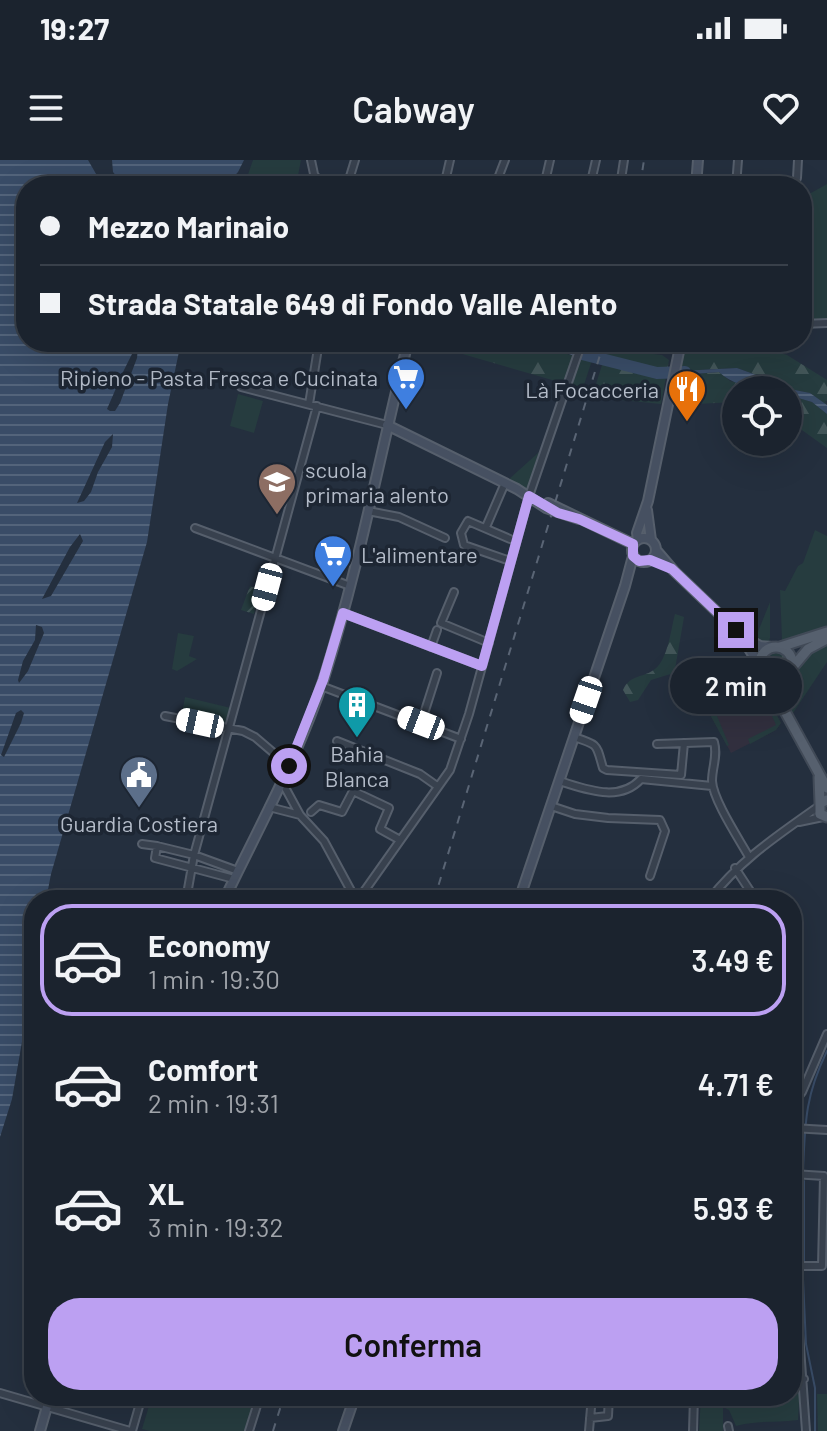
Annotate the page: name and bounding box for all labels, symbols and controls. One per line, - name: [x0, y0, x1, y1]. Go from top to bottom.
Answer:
- text: 19:27: [40, 10, 109, 46]
- icon: menu: [24, 86, 68, 130]
- icon: heart: [759, 86, 803, 130]
- text: Cabway: [352, 87, 475, 130]
- text: Mezzo Marinaio: [88, 208, 289, 244]
- text: Strada Statale 649 di Fondo Valle Alento: [88, 285, 617, 321]
- supermarket icon: Ripieno - Pasta Fresca e Cucinata: [385, 356, 427, 411]
- place label: Ripieno - Pasta Fresca e Cucinata: [60, 364, 378, 390]
- restaurant icon: Là Focacceria: [666, 368, 708, 423]
- place label: Là Focacceria: [525, 376, 659, 402]
- map controls: [722, 376, 802, 456]
- button: locate: [722, 376, 802, 456]
- place label: scuola primaria alento: [305, 456, 449, 507]
- school or university icon: scuola primaria alento: [256, 461, 298, 516]
- supermarket icon: L'alimentare: [312, 533, 354, 588]
- place label: L'alimentare: [361, 541, 478, 567]
- car: [249, 561, 285, 613]
- route end: [718, 612, 754, 648]
- callout: 2 min: [670, 658, 802, 714]
- text: 2 min: [705, 670, 767, 701]
- car: [567, 673, 605, 727]
- building icon: Bahia Blanca: [336, 684, 378, 739]
- car: [394, 703, 448, 743]
- car: [174, 706, 226, 740]
- place label: Bahia Blanca: [325, 740, 389, 791]
- route start: [271, 748, 307, 784]
- public building icon: Guardia Costiera: [118, 754, 160, 809]
- place label: Guardia Costiera: [60, 810, 218, 836]
- icon: car: [52, 924, 124, 996]
- text: Economy: [148, 927, 271, 963]
- text: 3.49 €: [691, 942, 774, 978]
- text: 1 min · 19:30: [148, 963, 280, 994]
- icon: car: [52, 1048, 124, 1120]
- text: Comfort: [148, 1051, 258, 1087]
- text: 4.71 €: [698, 1066, 774, 1102]
- text: 2 min · 19:31: [148, 1087, 279, 1118]
- icon: car: [52, 1172, 124, 1244]
- text: XL: [148, 1175, 184, 1211]
- text: 5.93 €: [693, 1190, 774, 1226]
- text: 3 min · 19:32: [148, 1211, 283, 1242]
- button: Conferma: [48, 1298, 778, 1390]

